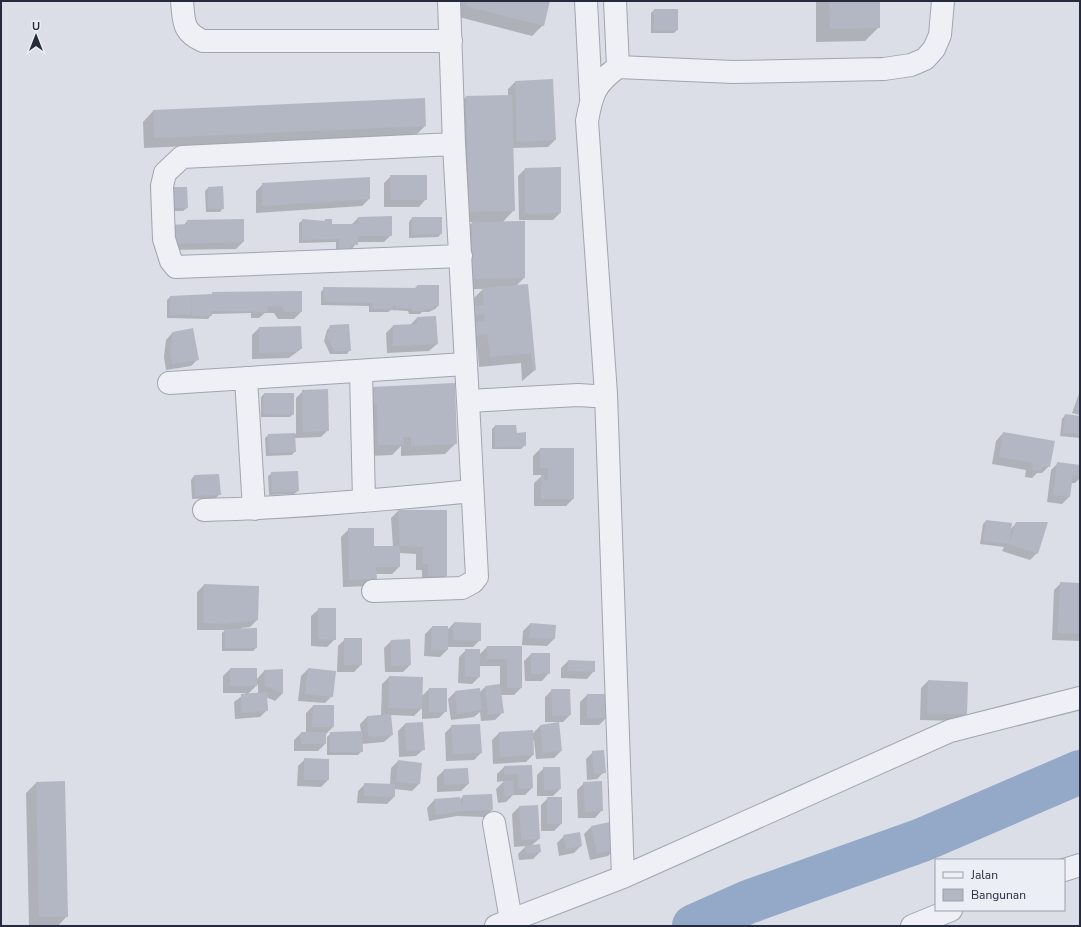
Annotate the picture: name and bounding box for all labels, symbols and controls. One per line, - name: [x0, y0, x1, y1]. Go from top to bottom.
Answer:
- north arrow: [16, 16, 56, 56]
- text: U: [32, 19, 40, 34]
- legend: [935, 859, 1065, 911]
- text: Jalan: [970, 867, 998, 883]
- text: Bangunan: [971, 887, 1026, 903]

